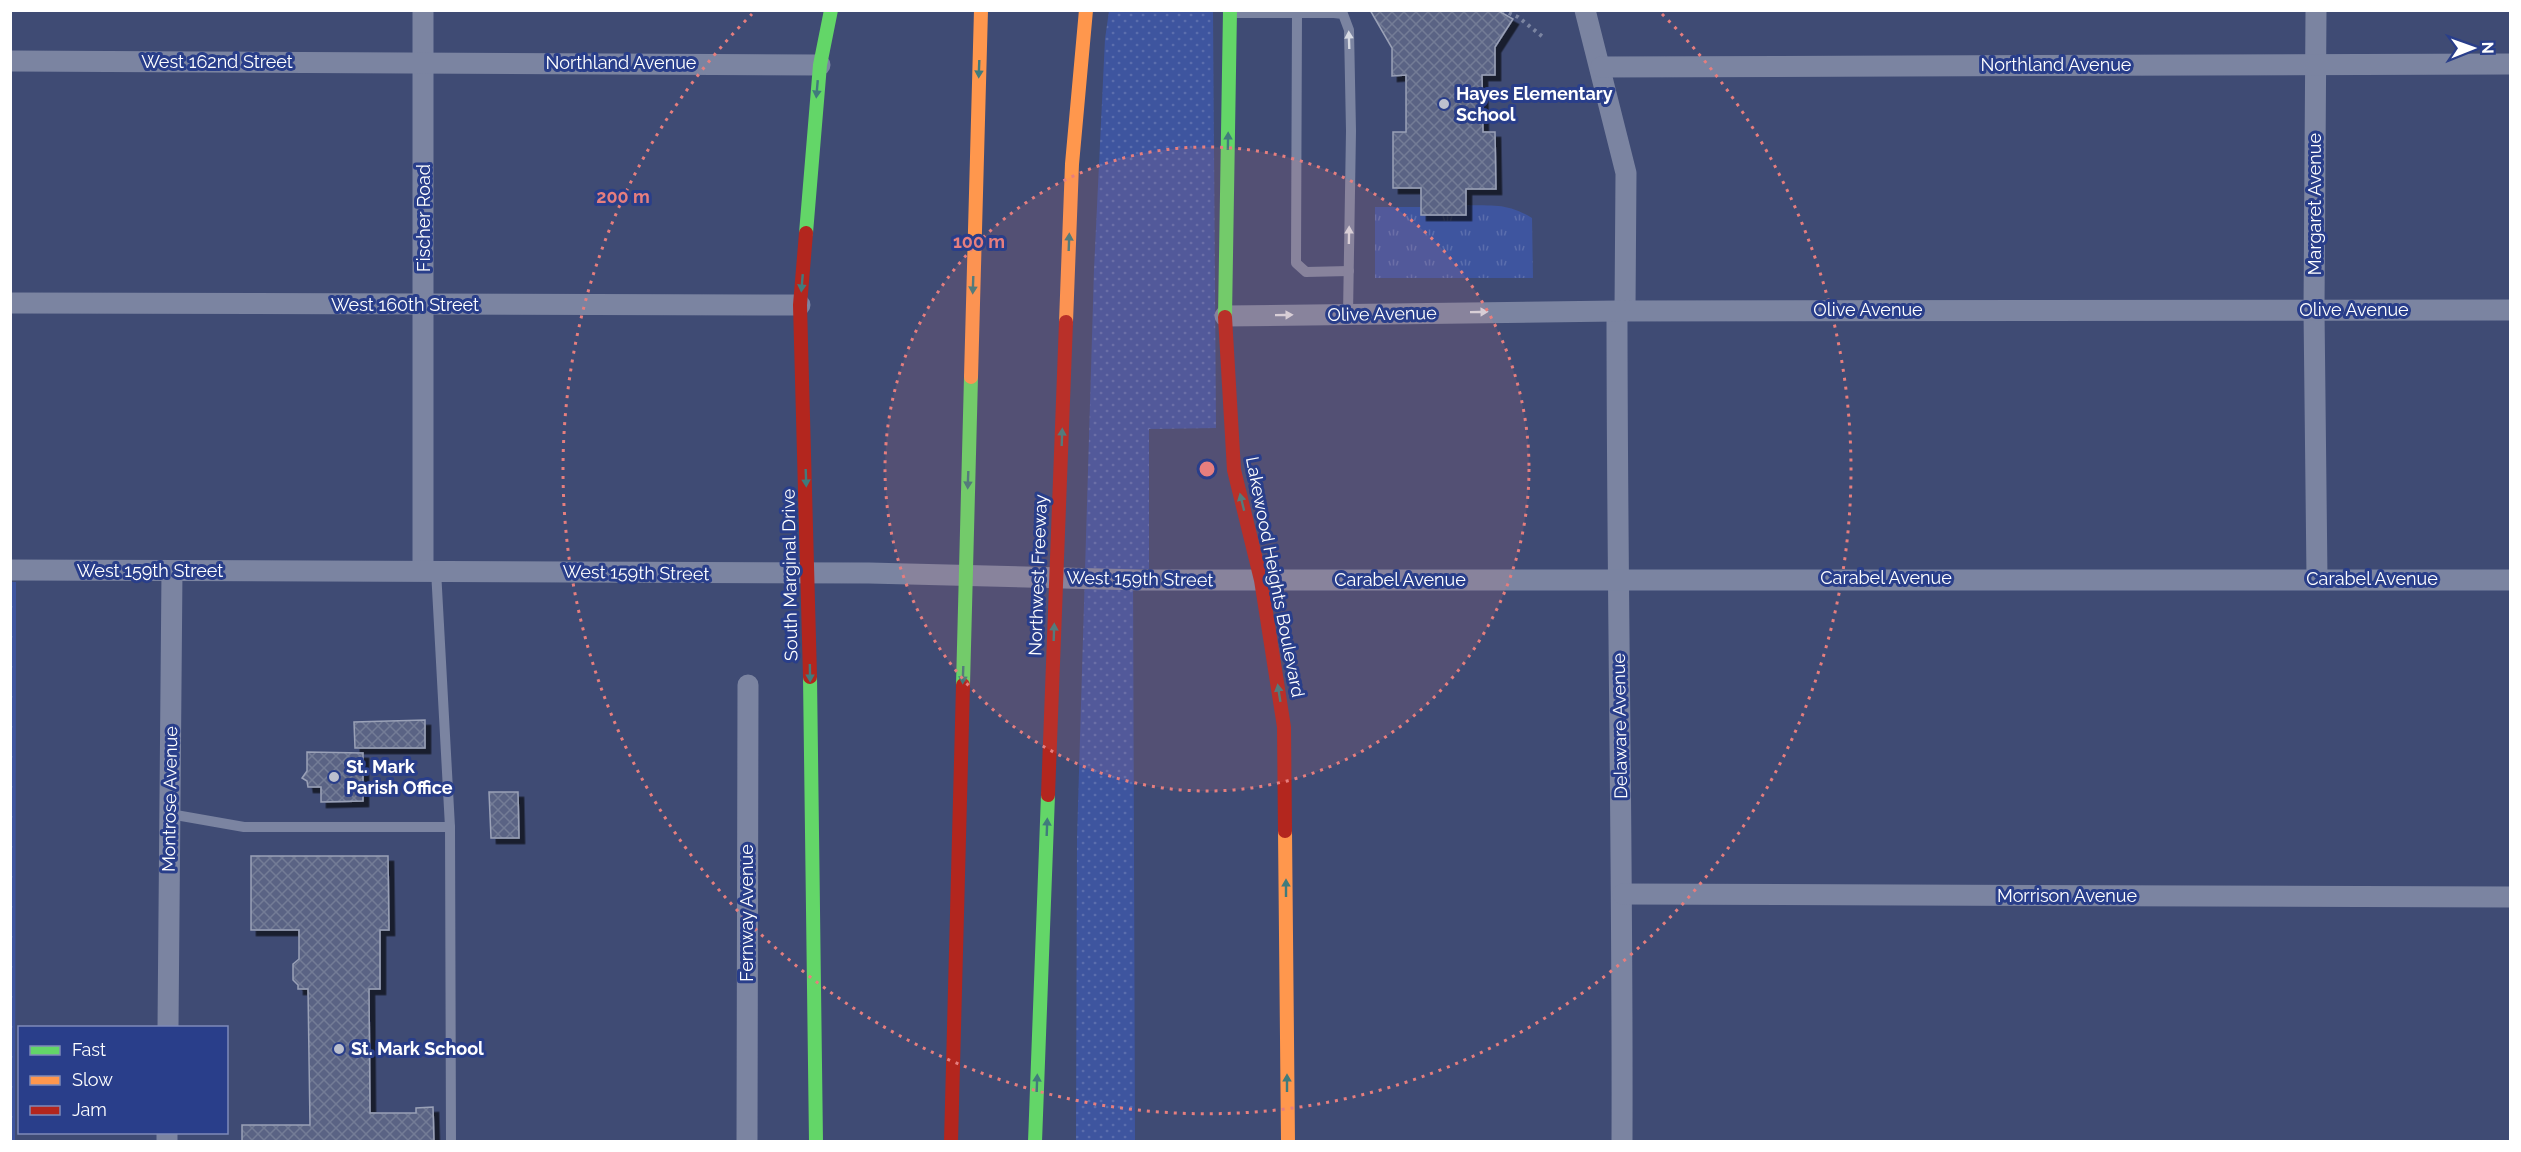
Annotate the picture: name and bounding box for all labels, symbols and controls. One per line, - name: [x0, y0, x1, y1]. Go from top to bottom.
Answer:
- north arrow: [2443, 18, 2503, 78]
- one-way arrow: [1344, 30, 1353, 49]
- text: N: [2478, 41, 2497, 54]
- street label: West 162nd Street: [141, 51, 293, 72]
- street label: Northland Avenue: [546, 52, 697, 73]
- street label: Northland Avenue: [1981, 54, 2132, 75]
- one-way arrow: [975, 59, 984, 78]
- one-way arrow: [813, 79, 822, 98]
- place label: Hayes Elementary School: [1456, 83, 1613, 125]
- marker: Hayes Elementary School: [1437, 97, 1451, 111]
- one-way arrow: [1223, 132, 1233, 151]
- street label: Margaret Avenue: [2304, 132, 2325, 275]
- street label: Fischer Road: [413, 164, 434, 272]
- text: 200 m: [596, 186, 650, 207]
- one-way arrow: [1344, 225, 1354, 244]
- text: 100 m: [953, 231, 1005, 252]
- one-way arrow: [1064, 233, 1074, 252]
- one-way arrow: [797, 274, 807, 293]
- one-way arrow: [969, 275, 978, 294]
- street label: West 160th Street: [331, 294, 479, 315]
- street label: Olive Avenue: [1813, 299, 1923, 320]
- street label: Olive Avenue: [2299, 299, 2409, 320]
- street label: Olive Avenue: [1327, 302, 1437, 325]
- one-way arrow: [1469, 307, 1488, 317]
- one-way arrow: [1274, 310, 1293, 320]
- one-way arrow: [1057, 428, 1066, 447]
- street label: Lakewood Heights Boulevard: [1242, 455, 1309, 699]
- centre of rings: [1197, 459, 1217, 479]
- one-way arrow: [801, 468, 810, 487]
- one-way arrow: [963, 470, 973, 489]
- street label: South Marginal Drive: [777, 488, 802, 661]
- one-way arrow: [1237, 493, 1247, 511]
- street label: Northwest Freeway: [1024, 494, 1051, 656]
- street label: West 159th Street: [77, 560, 223, 581]
- street label: West 159th Street: [563, 561, 709, 584]
- street label: West 159th Street: [1067, 567, 1213, 590]
- street label: Carabel Avenue: [1820, 567, 1952, 588]
- street label: Carabel Avenue: [2306, 568, 2438, 589]
- street label: Carabel Avenue: [1334, 569, 1466, 590]
- one-way arrow: [1050, 623, 1059, 642]
- street label: Delaware Avenue: [1608, 652, 1631, 799]
- one-way arrow: [805, 663, 815, 682]
- one-way arrow: [958, 665, 967, 684]
- one-way arrow: [1274, 684, 1283, 703]
- street label: Montrose Avenue: [158, 725, 181, 872]
- place label: St. Mark Parish Office: [346, 756, 453, 798]
- marker: St. Mark Parish Office: [327, 770, 341, 784]
- one-way arrow: [1042, 817, 1052, 836]
- street label: Fernway Avenue: [736, 844, 757, 982]
- one-way arrow: [1281, 879, 1291, 898]
- street label: Morrison Avenue: [1997, 885, 2137, 906]
- legend: [18, 1026, 228, 1134]
- place label: St. Mark School: [351, 1038, 484, 1059]
- text: Fast: [72, 1039, 106, 1060]
- marker: St. Mark School: [332, 1042, 346, 1056]
- text: Slow: [72, 1069, 113, 1090]
- one-way arrow: [1033, 1074, 1042, 1093]
- one-way arrow: [1282, 1074, 1292, 1093]
- text: Jam: [72, 1099, 107, 1120]

